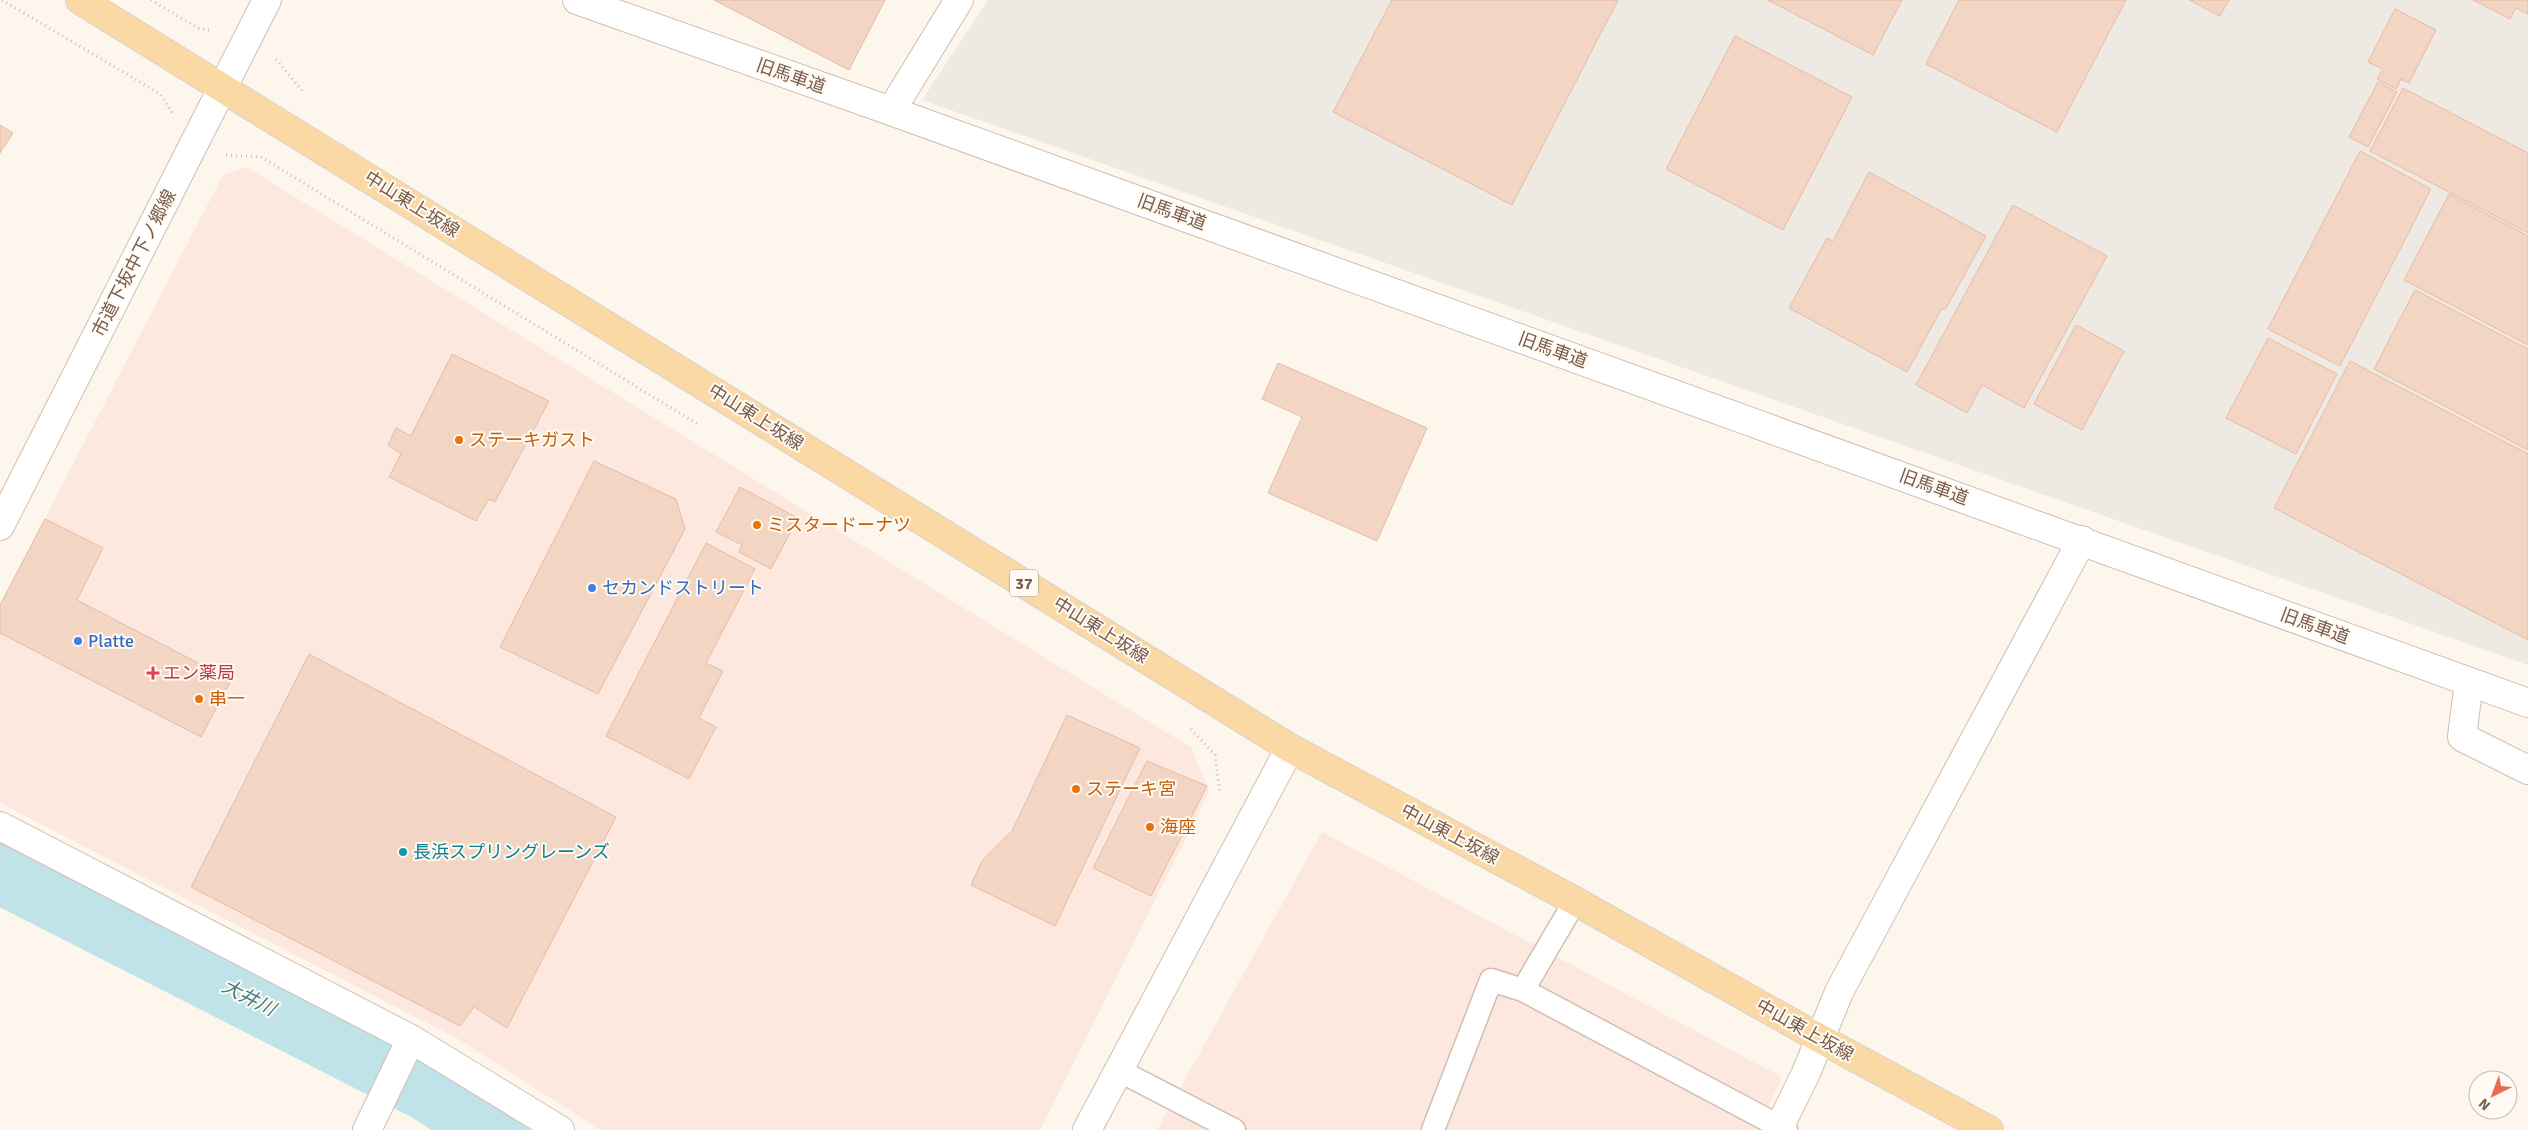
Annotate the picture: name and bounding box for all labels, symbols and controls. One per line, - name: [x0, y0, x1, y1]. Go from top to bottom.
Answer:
- street label: 旧馬車道: [753, 54, 829, 98]
- street label: 中山東上坂線: [360, 166, 464, 242]
- street label: 市道下坂中下ノ郷線: [87, 186, 181, 340]
- street label: 旧馬車道: [1134, 189, 1210, 235]
- street label: 旧馬車道: [1515, 327, 1591, 373]
- street label: 中山東上坂線: [704, 379, 808, 455]
- place label: ステーキガスト: [469, 429, 595, 451]
- marker: ステーキガスト: [453, 434, 465, 446]
- street label: 旧馬車道: [1896, 464, 1972, 510]
- place label: ミスタードーナツ: [767, 514, 911, 536]
- marker: ミスタードーナツ: [751, 519, 763, 531]
- road number: 37: [1010, 570, 1038, 596]
- place label: セカンドストリート: [602, 577, 764, 599]
- marker: セカンドストリート: [586, 582, 598, 594]
- street label: 中山東上坂線: [1049, 592, 1153, 668]
- street label: 旧馬車道: [2277, 603, 2353, 649]
- place label: Platte: [88, 630, 134, 652]
- marker: Platte: [72, 635, 84, 647]
- place label: エン薬局: [163, 662, 235, 684]
- marker: エン薬局: [147, 667, 159, 679]
- place label: 串一: [209, 688, 245, 710]
- marker: 串一: [193, 693, 205, 705]
- place label: ステーキ宮: [1086, 778, 1176, 800]
- marker: ステーキ宮: [1070, 783, 1082, 795]
- street label: 中山東上坂線: [1397, 799, 1503, 869]
- place label: 海座: [1160, 816, 1196, 838]
- marker: 海座: [1144, 821, 1156, 833]
- place label: 長浜スプリングレーンズ: [413, 841, 610, 863]
- marker: 長浜スプリングレーンズ: [397, 846, 409, 858]
- water label: 大井川: [218, 974, 281, 1022]
- street label: 中山東上坂線: [1752, 994, 1858, 1066]
- north arrow: [2468, 1070, 2518, 1120]
- text: N: [2475, 1095, 2494, 1114]

